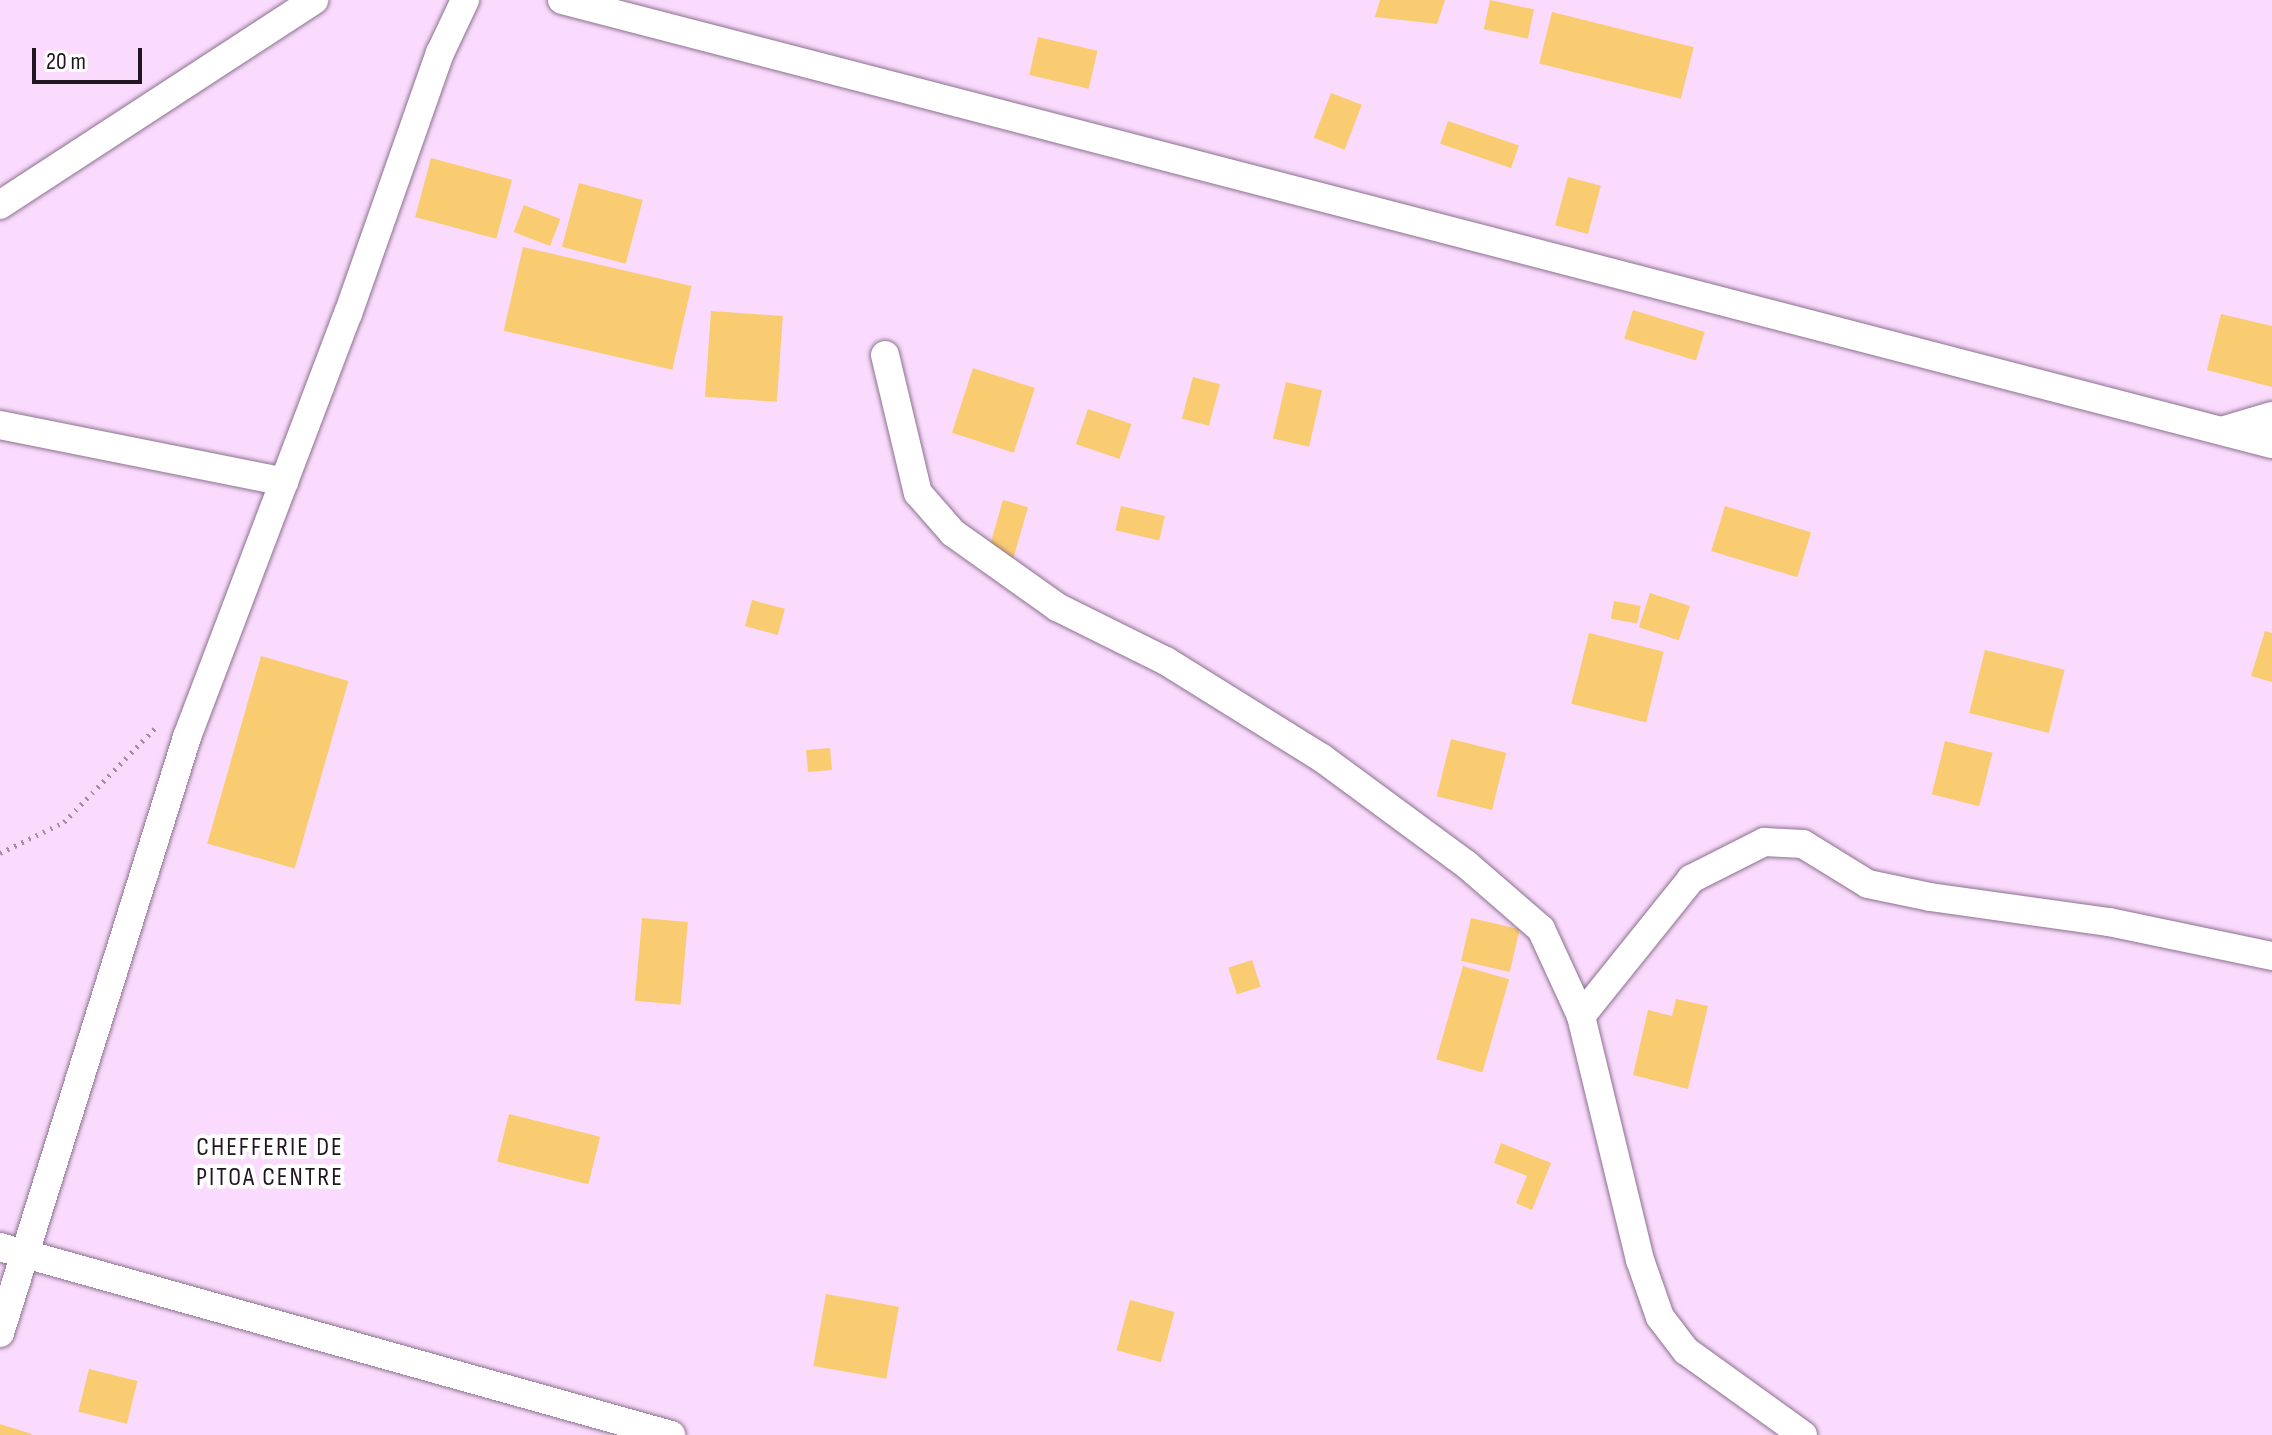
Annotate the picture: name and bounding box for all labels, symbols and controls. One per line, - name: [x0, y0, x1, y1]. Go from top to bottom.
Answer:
- scale bar: [36, 32, 146, 82]
- text: 20 m: [46, 47, 86, 76]
- district label: CHEFFERIE DE PITOA CENTRE: [196, 1132, 344, 1194]

